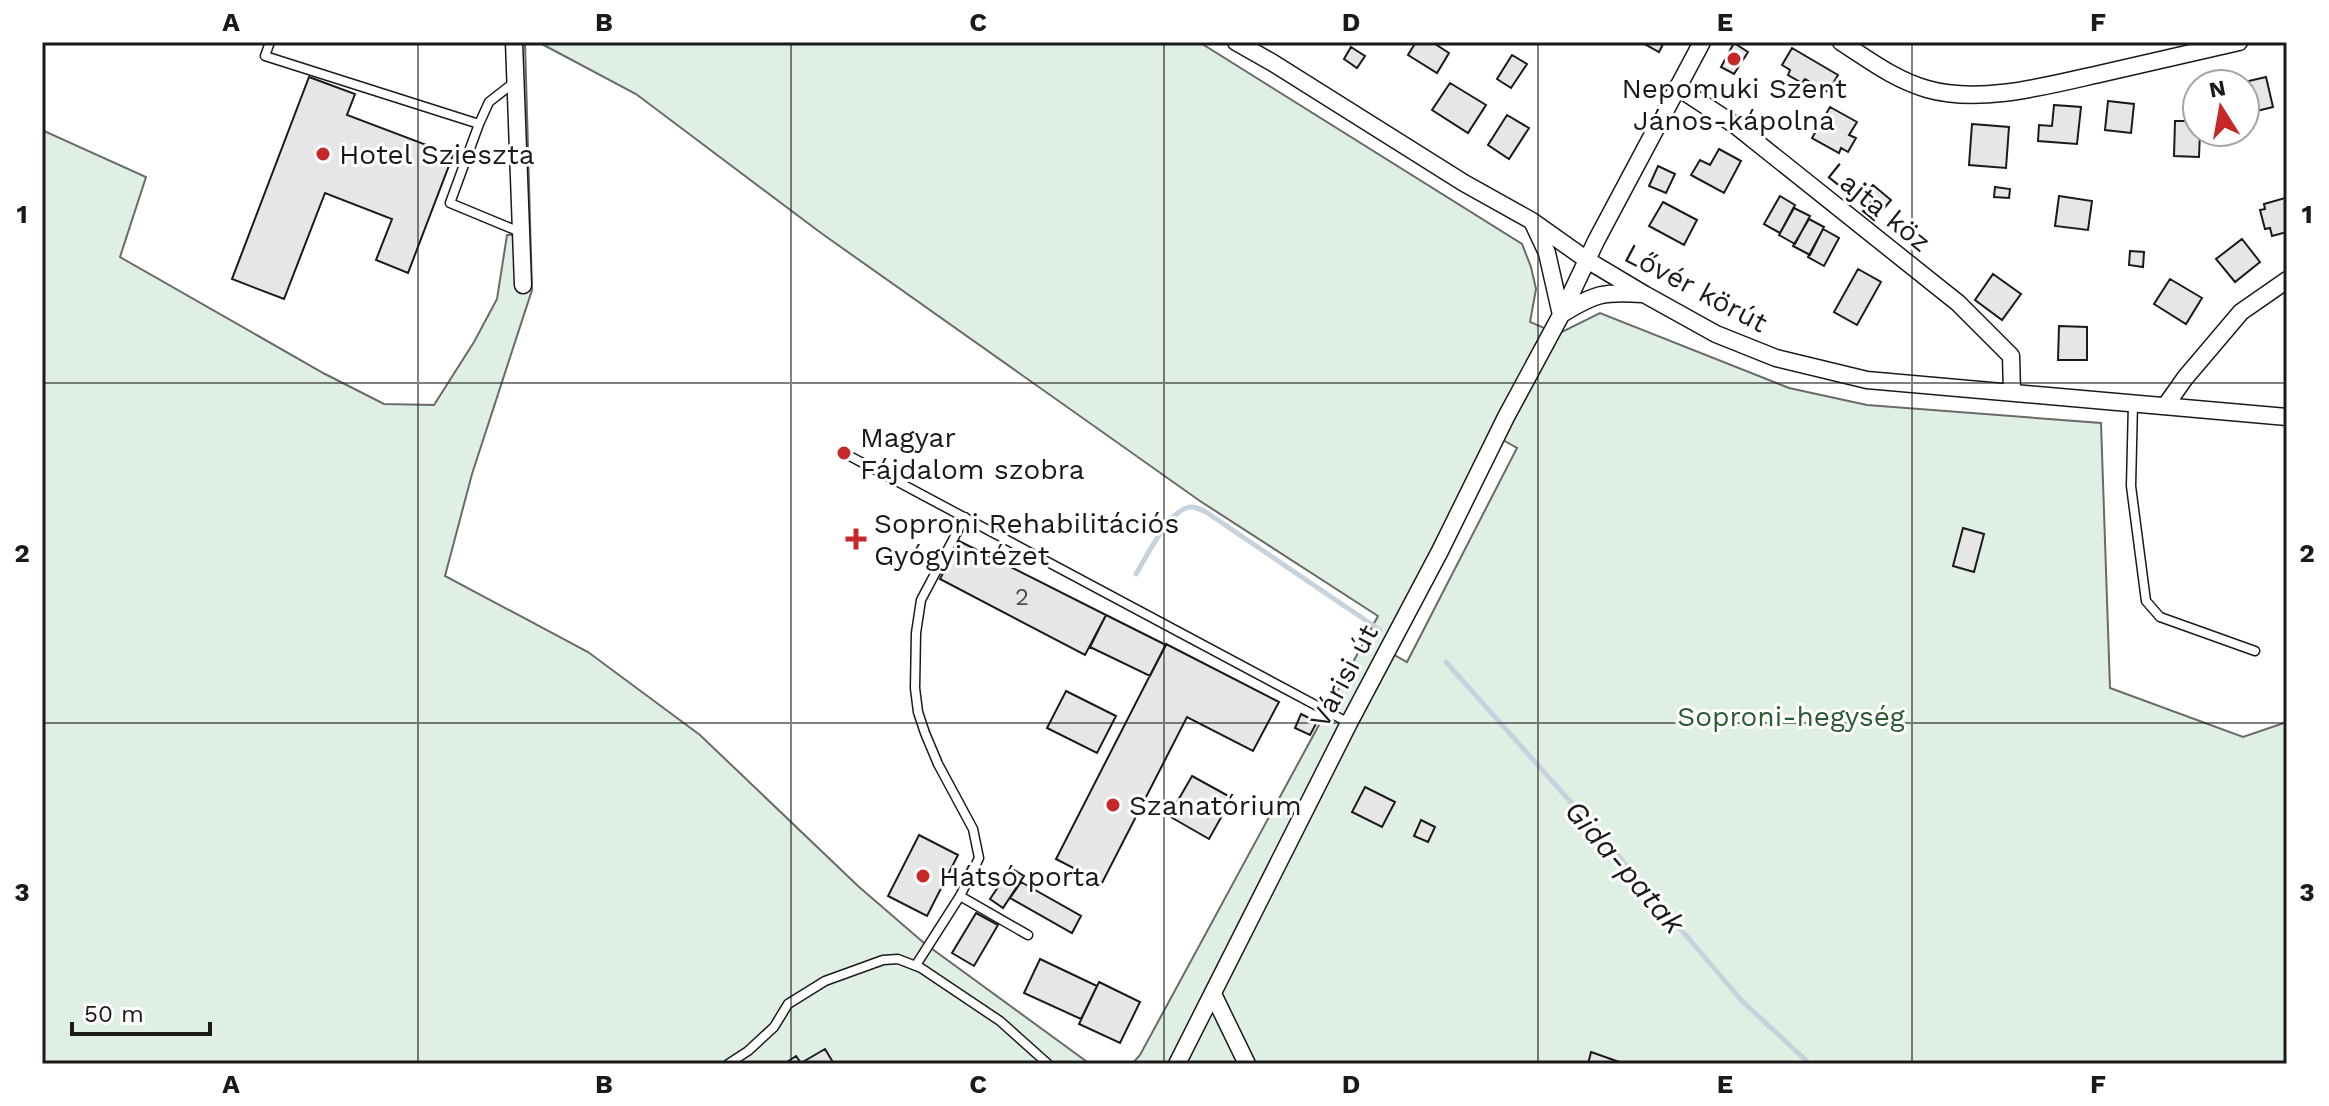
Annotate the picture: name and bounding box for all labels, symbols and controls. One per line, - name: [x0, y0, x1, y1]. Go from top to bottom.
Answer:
- text: A: [222, 7, 240, 37]
- text: B: [595, 7, 613, 37]
- text: C: [969, 7, 987, 37]
- text: D: [1342, 7, 1360, 37]
- text: E: [1717, 7, 1733, 37]
- text: F: [2090, 7, 2106, 37]
- marker: Nepomuki Szent János-kápolna: [1725, 50, 1743, 68]
- north arrow: [2181, 68, 2261, 148]
- place label: Nepomuki Szent János-kápolna: [1621, 72, 1847, 137]
- text: N: [2207, 75, 2228, 103]
- place label: Hotel Szieszta: [339, 138, 535, 171]
- marker: Hotel Szieszta: [314, 145, 332, 163]
- street label: Lajta köz: [1821, 155, 1937, 259]
- text: 1: [16, 199, 28, 229]
- text: 1: [2301, 199, 2313, 229]
- street label: Lővér körút: [1619, 237, 1773, 339]
- place label: Magyar Fájdalom szobra: [860, 421, 1085, 486]
- marker: Magyar Fájdalom szobra: [835, 444, 853, 462]
- place label: Soproni Rehabilitációs Gyógyintézet: [874, 507, 1179, 572]
- marker: Soproni Rehabilitációs Gyógyintézet: [845, 528, 867, 550]
- text: 2: [14, 538, 30, 568]
- text: 2: [2299, 538, 2315, 568]
- house number: 2: [1015, 583, 1029, 611]
- street label: Várisi út: [1303, 619, 1385, 733]
- park label: Soproni-hegység: [1677, 700, 1905, 733]
- place label: Szanatórium: [1129, 789, 1302, 822]
- water label: Gida-patak: [1558, 793, 1693, 942]
- marker: Szanatórium: [1104, 796, 1122, 814]
- place label: Hátsó porta: [939, 860, 1100, 893]
- marker: Hátsó porta: [914, 867, 932, 885]
- text: 3: [14, 877, 30, 907]
- text: 3: [2299, 877, 2315, 907]
- scale bar: [72, 986, 210, 1036]
- text: 50 m: [84, 1000, 144, 1028]
- text: A: [222, 1069, 240, 1099]
- text: B: [595, 1069, 613, 1099]
- text: C: [969, 1069, 987, 1099]
- text: D: [1342, 1069, 1360, 1099]
- text: E: [1717, 1069, 1733, 1099]
- text: F: [2090, 1069, 2106, 1099]

